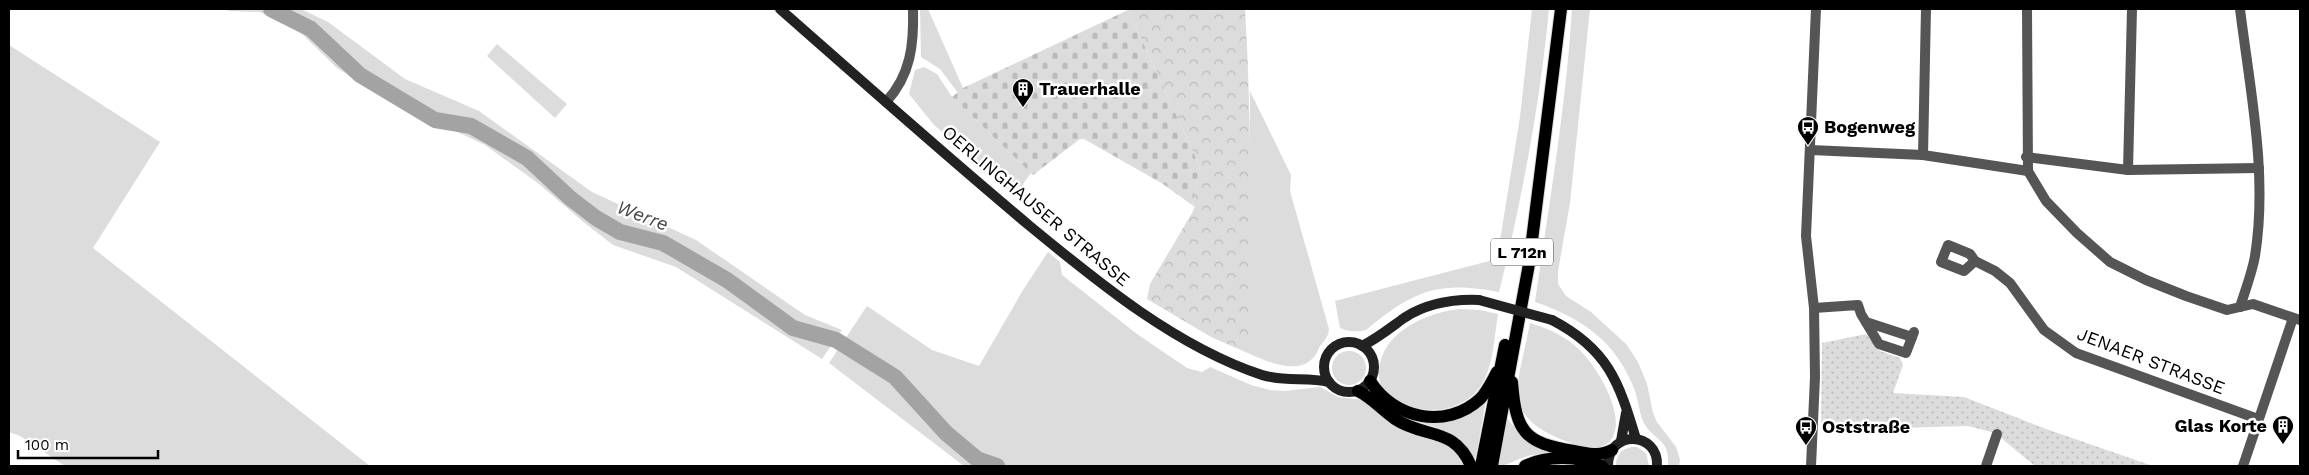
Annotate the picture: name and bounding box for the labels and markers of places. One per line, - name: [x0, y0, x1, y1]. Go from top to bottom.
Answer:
- building icon: Trauerhalle: [1011, 77, 1035, 108]
- place label: Trauerhalle: [1039, 78, 1141, 99]
- bus stop icon: Bogenweg: [1796, 115, 1820, 146]
- place label: Bogenweg: [1824, 116, 1916, 137]
- building icon: Glas Korte: [2271, 414, 2295, 445]
- bus stop icon: Oststraße: [1794, 415, 1818, 446]
- place label: Glas Korte: [2174, 415, 2267, 436]
- place label: Oststraße: [1822, 416, 1910, 437]

